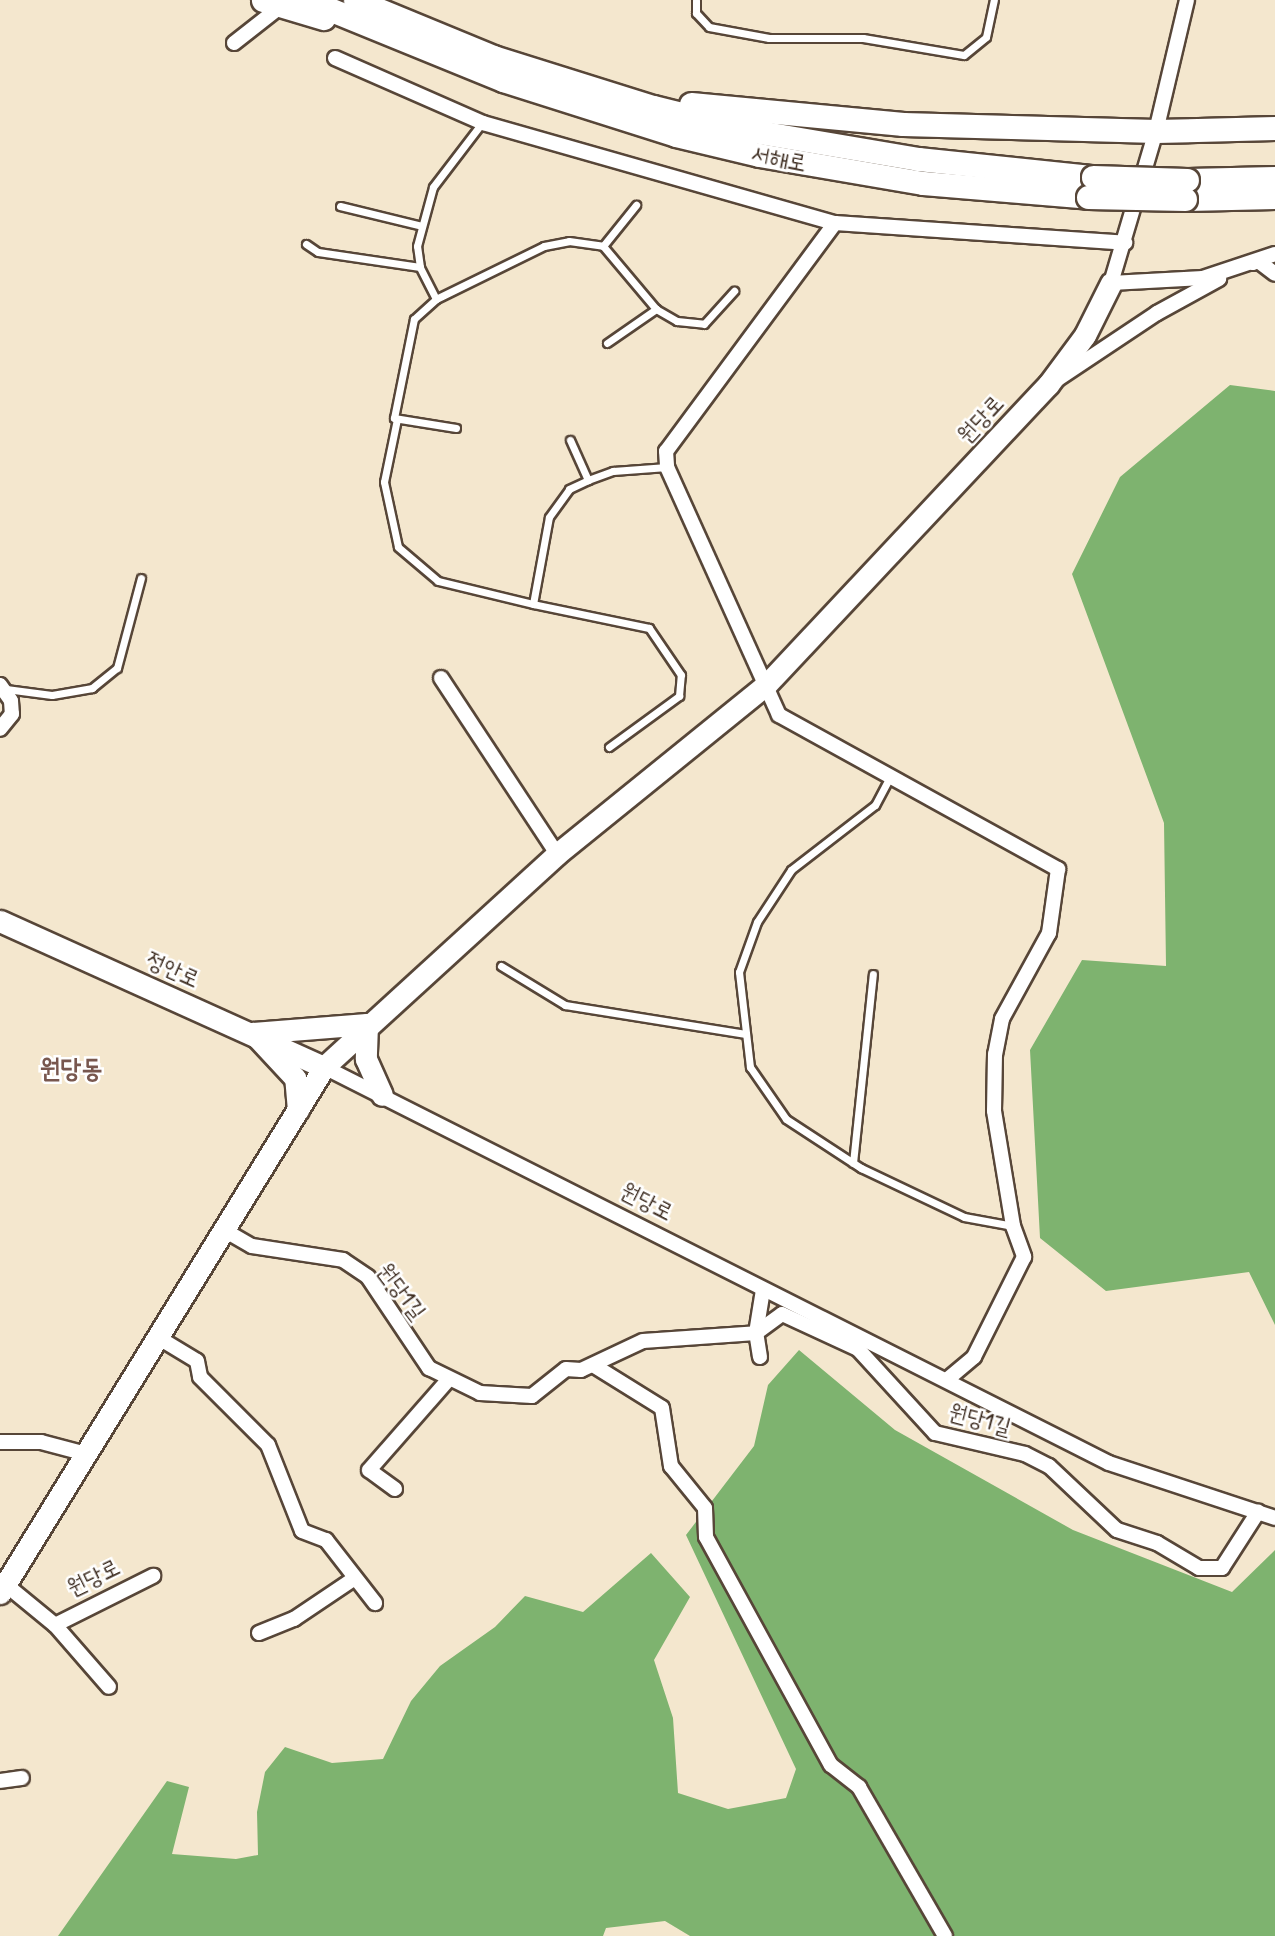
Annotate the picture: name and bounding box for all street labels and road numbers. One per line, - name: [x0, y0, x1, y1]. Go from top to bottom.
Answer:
- street label: 서해로: [749, 139, 809, 177]
- street label: 원당로: [951, 389, 1009, 449]
- street label: 정안로: [142, 945, 204, 993]
- street label: 원당로: [616, 1176, 678, 1226]
- street label: 원당1길: [372, 1257, 432, 1325]
- street label: 원당1길: [946, 1397, 1014, 1441]
- street label: 원당로: [62, 1552, 124, 1602]

